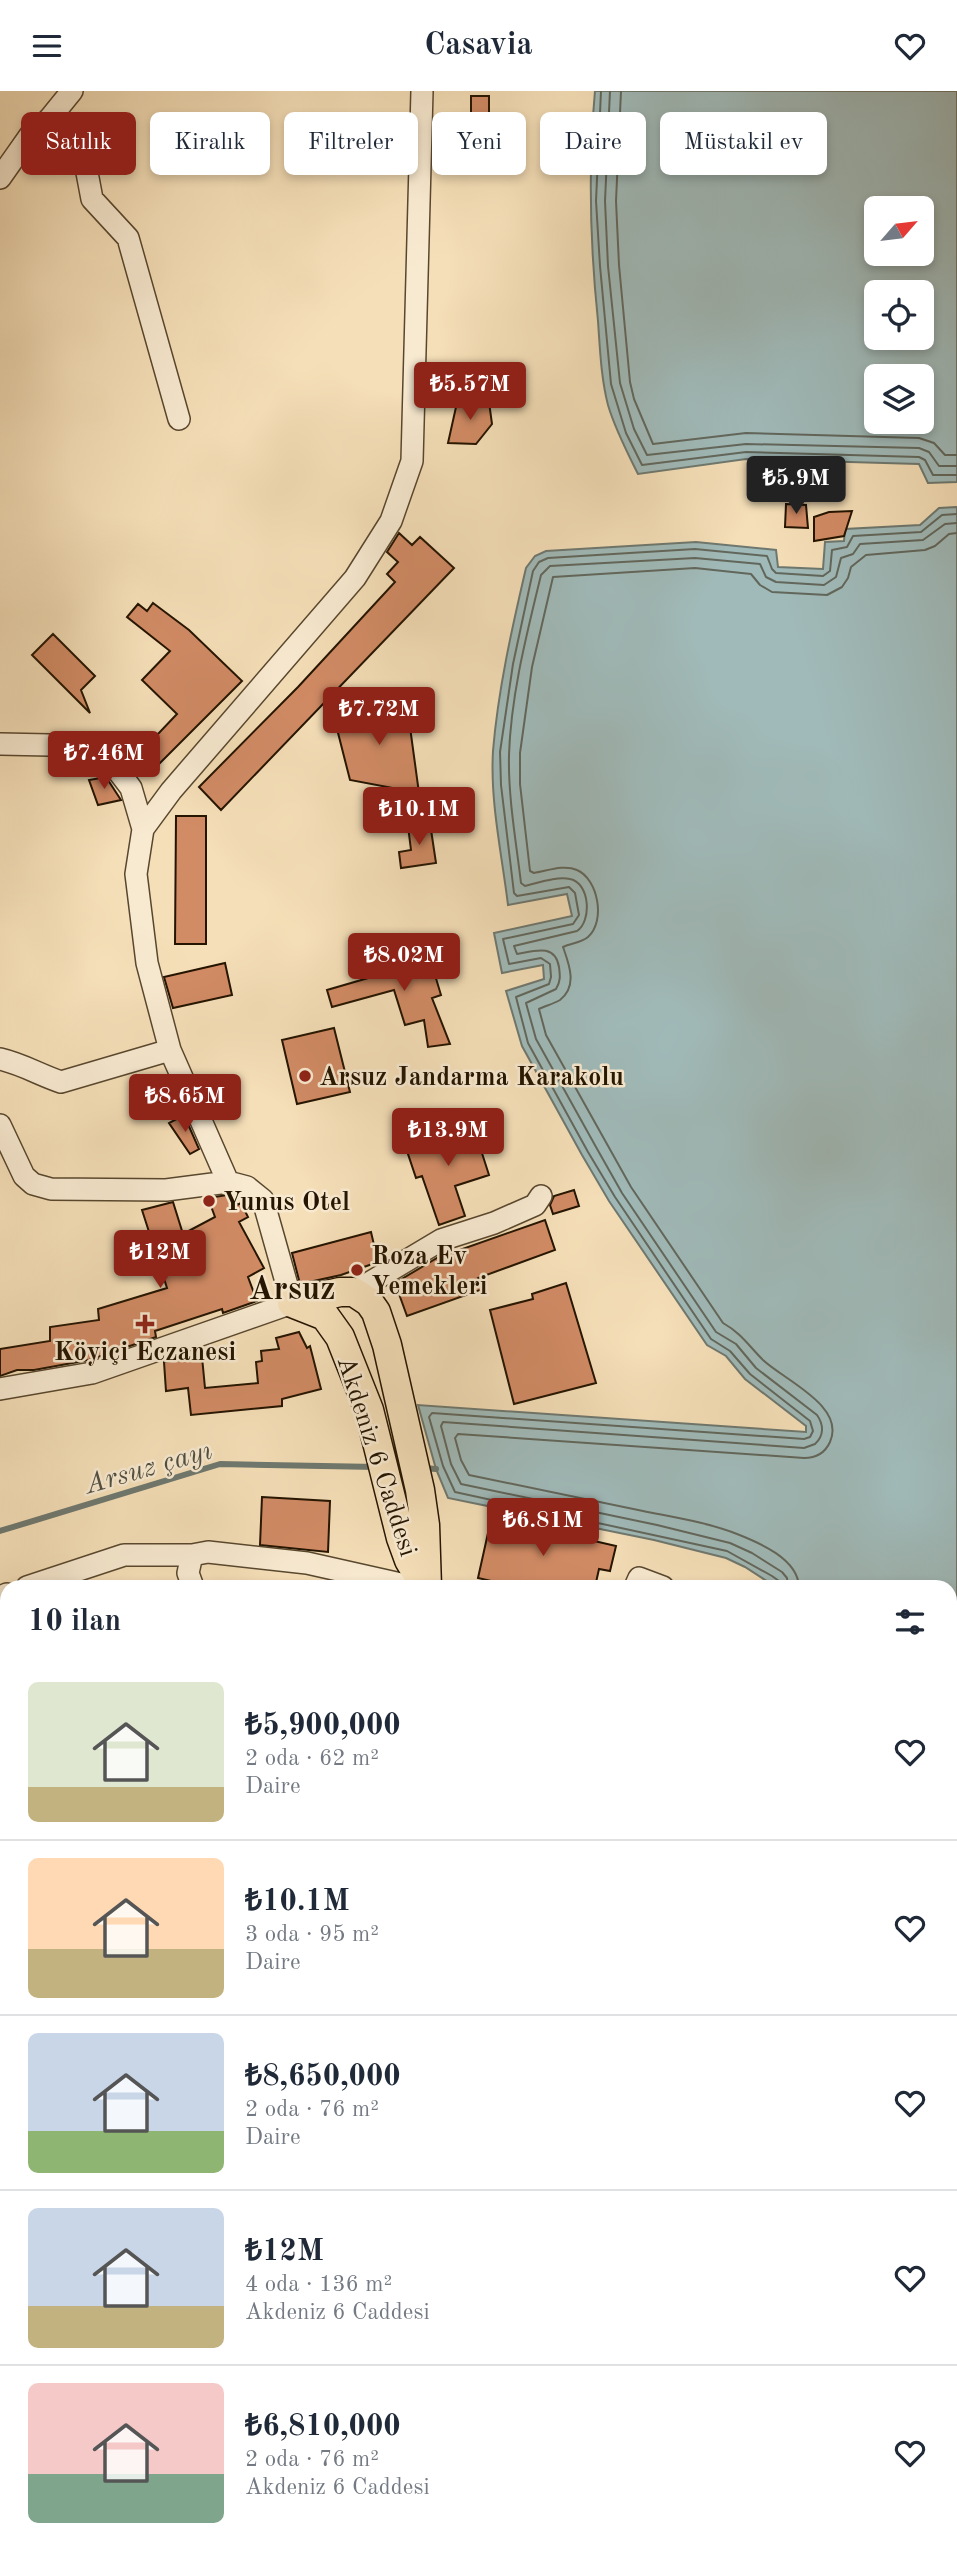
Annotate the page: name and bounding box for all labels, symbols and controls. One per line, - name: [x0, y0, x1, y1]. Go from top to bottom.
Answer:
- icon: menu: [28, 27, 66, 65]
- icon: heart: [891, 27, 929, 65]
- text: Casavia: [424, 30, 533, 62]
- chip: Satılık: [21, 112, 136, 175]
- chip: Kiralık: [150, 112, 270, 175]
- chip: Filtreler: [284, 112, 418, 175]
- chip: Yeni: [432, 112, 526, 175]
- chip: Daire: [540, 112, 646, 175]
- chip: Müstakil ev: [660, 112, 827, 175]
- north arrow: [864, 196, 934, 266]
- map controls: [864, 196, 934, 434]
- button: locate: [864, 280, 934, 350]
- pin: ₺5.57M: [413, 363, 527, 422]
- button: layers: [864, 364, 934, 434]
- text: ₺5.57M: [430, 373, 510, 396]
- pin: ₺5.9M: [747, 457, 845, 516]
- text: ₺5.9M: [763, 467, 829, 490]
- pin: ₺7.72M: [322, 687, 436, 747]
- text: ₺7.72M: [339, 698, 419, 721]
- pin: ₺7.46M: [47, 731, 161, 791]
- text: ₺7.46M: [64, 742, 144, 765]
- pin: ₺10.1M: [362, 787, 476, 847]
- text: ₺10.1M: [379, 798, 459, 821]
- pin: ₺8.02M: [347, 933, 461, 993]
- text: ₺8.02M: [364, 944, 444, 967]
- place label: Arsuz Jandarma Karakolu: [319, 1065, 624, 1091]
- marker: Arsuz Jandarma Karakolu: [297, 1068, 313, 1084]
- pin: ₺8.65M: [128, 1075, 242, 1134]
- text: ₺8.65M: [145, 1085, 225, 1108]
- pin: ₺13.9M: [391, 1109, 505, 1168]
- text: ₺13.9M: [408, 1119, 488, 1142]
- place label: Yunus Otel: [223, 1190, 350, 1216]
- marker: Yunus Otel: [201, 1193, 217, 1209]
- pin: ₺12M: [119, 1231, 201, 1290]
- text: ₺12M: [130, 1241, 190, 1264]
- place label: Roza Ev Yemekleri: [371, 1244, 487, 1300]
- marker: Roza Ev Yemekleri: [349, 1262, 365, 1278]
- district label: Arsuz: [249, 1274, 335, 1307]
- marker: Köyiçi Eczanesi: [137, 1316, 153, 1332]
- place label: Köyiçi Eczanesi: [54, 1340, 236, 1366]
- street label: Akdeniz 6 Caddesi: [331, 1353, 421, 1560]
- water label: Arsuz çayı: [80, 1437, 216, 1501]
- pin: ₺6.81M: [486, 1499, 600, 1558]
- text: ₺6.81M: [503, 1509, 583, 1532]
- icon: filters: [891, 1603, 929, 1641]
- text: 10 ilan: [28, 1607, 121, 1637]
- icon: home: [84, 1710, 168, 1794]
- text: ₺5,900,000: [245, 1711, 401, 1741]
- icon: heart: [891, 1733, 929, 1771]
- text: 2 oda · 62 m²: [245, 1747, 379, 1770]
- text: Daire: [245, 1775, 301, 1798]
- icon: home: [84, 1886, 168, 1970]
- text: ₺10.1M: [245, 1887, 349, 1917]
- icon: heart: [891, 1909, 929, 1947]
- text: 3 oda · 95 m²: [245, 1923, 379, 1946]
- text: Daire: [245, 1951, 301, 1974]
- icon: home: [84, 2061, 168, 2145]
- text: ₺8,650,000: [245, 2062, 401, 2092]
- icon: heart: [891, 2084, 929, 2122]
- text: 2 oda · 76 m²: [245, 2098, 379, 2121]
- text: Daire: [245, 2126, 301, 2149]
- icon: home: [84, 2236, 168, 2320]
- text: ₺12M: [245, 2237, 324, 2267]
- icon: heart: [891, 2259, 929, 2297]
- text: 4 oda · 136 m²: [245, 2273, 392, 2296]
- text: Akdeniz 6 Caddesi: [245, 2301, 430, 2324]
- icon: home: [84, 2411, 168, 2495]
- text: ₺6,810,000: [245, 2412, 401, 2442]
- icon: heart: [891, 2434, 929, 2472]
- text: 2 oda · 76 m²: [245, 2448, 379, 2471]
- text: Akdeniz 6 Caddesi: [245, 2476, 430, 2499]

